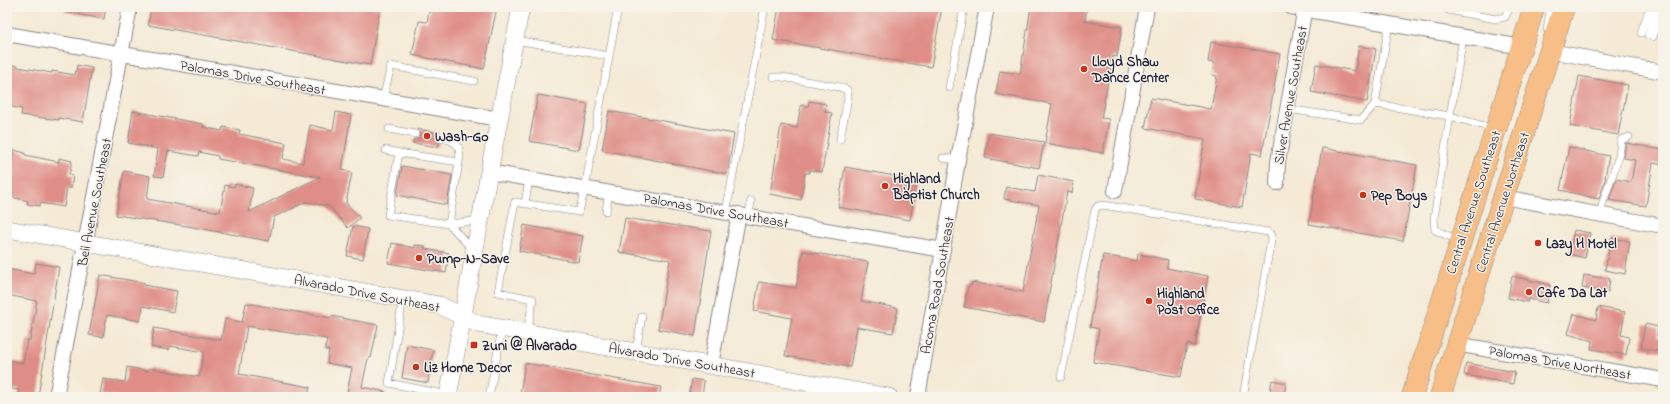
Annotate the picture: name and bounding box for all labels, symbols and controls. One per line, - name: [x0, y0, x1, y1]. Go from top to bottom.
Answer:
- street label: Silver Avenue Southeast: [1269, 24, 1314, 166]
- place label: Lloyd Shaw Dance Center: [1091, 52, 1170, 89]
- street label: Palomas Drive Southeast: [178, 55, 327, 102]
- marker: Lloyd Shaw Dance Center: [1079, 64, 1089, 74]
- place label: Wash-Go: [435, 127, 489, 148]
- street label: Central Avenue Southeast: [1441, 128, 1508, 277]
- street label: Central Avenue Northeast: [1471, 129, 1536, 275]
- marker: Wash-Go: [422, 131, 432, 141]
- street label: Bell Avenue Southeast: [73, 136, 118, 269]
- place label: Highland Baptist Church: [892, 169, 980, 206]
- marker: Highland Baptist Church: [880, 181, 890, 191]
- place label: Pep Boys: [1371, 186, 1427, 209]
- street label: Palomas Drive Southeast: [641, 188, 790, 235]
- marker: Pep Boys: [1358, 190, 1368, 200]
- street label: Acoma Road Southeast: [916, 215, 961, 356]
- place label: Lazy H Motel: [1546, 234, 1617, 257]
- marker: Lazy H Motel: [1533, 238, 1543, 248]
- place label: Pump-N-Save: [427, 249, 510, 270]
- marker: Pump-N-Save: [414, 253, 424, 263]
- street label: Alvarado Drive Southeast: [292, 270, 442, 319]
- place label: Cafe Da Lat: [1537, 283, 1608, 304]
- place label: Highland Post Office: [1157, 284, 1220, 321]
- marker: Cafe Da Lat: [1524, 287, 1534, 297]
- marker: Highland Post Office: [1144, 296, 1154, 306]
- place label: Zuni @ Alvarado: [482, 335, 577, 357]
- street label: Alvarado Drive Southeast: [607, 338, 757, 385]
- marker: Zuni @ Alvarado: [469, 340, 479, 350]
- street label: Palomas Drive Northeast: [1487, 341, 1633, 386]
- place label: Liz Home Decor: [424, 358, 512, 379]
- marker: Liz Home Decor: [411, 362, 421, 372]

